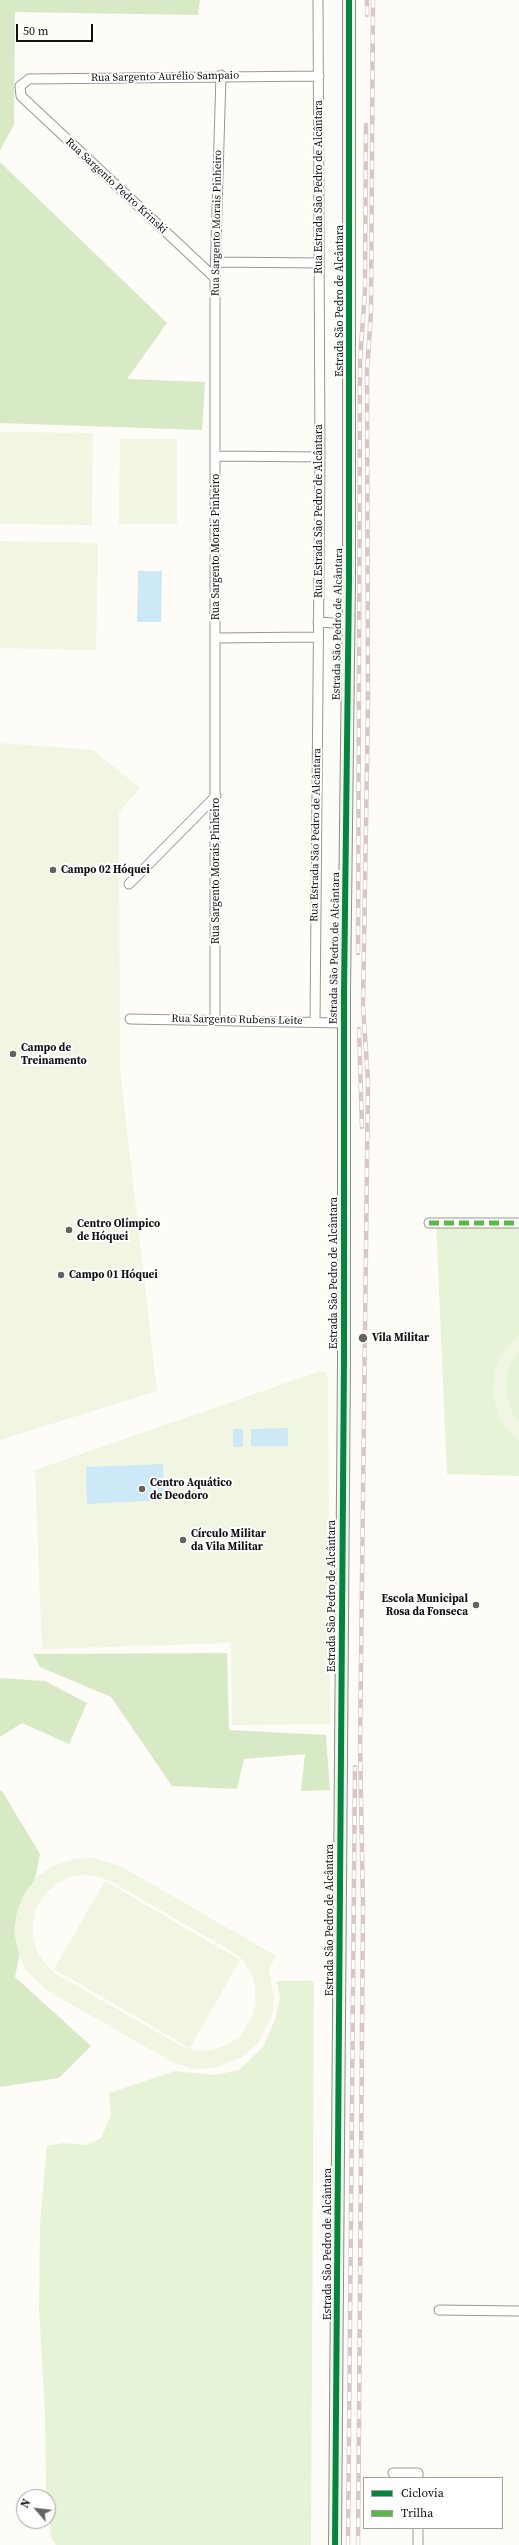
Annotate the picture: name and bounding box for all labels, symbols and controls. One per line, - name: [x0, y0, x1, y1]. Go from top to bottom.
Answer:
- scale bar: [18, 16, 95, 42]
- text: 50 m: [23, 23, 49, 39]
- street label: Rua Sargento Aurélio Sampaio: [91, 69, 239, 85]
- street label: Rua Estrada São Pedro de Alcântara: [312, 100, 326, 274]
- street label: Rua Sargento Pedro Krinski: [62, 135, 170, 237]
- street label: Rua Sargento Morais Pinheiro: [209, 150, 225, 296]
- street label: Estrada São Pedro de Alcântara: [333, 225, 347, 377]
- street label: Rua Estrada São Pedro de Alcântara: [312, 424, 326, 598]
- street label: Rua Sargento Morais Pinheiro: [209, 474, 223, 620]
- street label: Estrada São Pedro de Alcântara: [330, 548, 346, 700]
- street label: Rua Estrada São Pedro de Alcântara: [308, 748, 324, 922]
- street label: Rua Sargento Morais Pinheiro: [209, 798, 223, 944]
- place label: Campo 02 Hóquei: [61, 863, 150, 877]
- marker: Campo 02 Hóquei: [48, 865, 58, 875]
- street label: Estrada São Pedro de Alcântara: [327, 872, 343, 1024]
- street label: Rua Sargento Rubens Leite: [171, 1012, 303, 1028]
- place label: Campo de Treinamento: [21, 1041, 87, 1067]
- marker: Campo de Treinamento: [8, 1049, 18, 1059]
- street label: Estrada São Pedro de Alcântara: [327, 1197, 341, 1349]
- place label: Centro Olímpico de Hóquei: [77, 1217, 160, 1243]
- marker: Centro Olímpico de Hóquei: [64, 1225, 74, 1235]
- place label: Campo 01 Hóquei: [69, 1268, 158, 1282]
- marker: Campo 01 Hóquei: [56, 1270, 66, 1280]
- place label: Vila Militar: [372, 1331, 429, 1345]
- marker: Vila Militar: [357, 1332, 369, 1344]
- place label: Centro Aquático de Deodoro: [150, 1476, 232, 1502]
- marker: Centro Aquático de Deodoro: [137, 1484, 147, 1494]
- street label: Estrada São Pedro de Alcântara: [325, 1520, 339, 1672]
- place label: Círculo Militar da Vila Militar: [191, 1527, 266, 1553]
- marker: Círculo Militar da Vila Militar: [178, 1535, 188, 1545]
- place label: Escola Municipal Rosa da Fonseca: [382, 1592, 468, 1618]
- marker: Escola Municipal Rosa da Fonseca: [471, 1600, 481, 1610]
- street label: Estrada São Pedro de Alcântara: [323, 1844, 337, 1996]
- street label: Estrada São Pedro de Alcântara: [321, 2168, 335, 2320]
- legend: [363, 2477, 503, 2529]
- text: Ciclovia: [401, 2485, 444, 2501]
- north arrow: [16, 2489, 56, 2529]
- text: N: [17, 2497, 34, 2511]
- text: Trilha: [401, 2505, 433, 2521]

